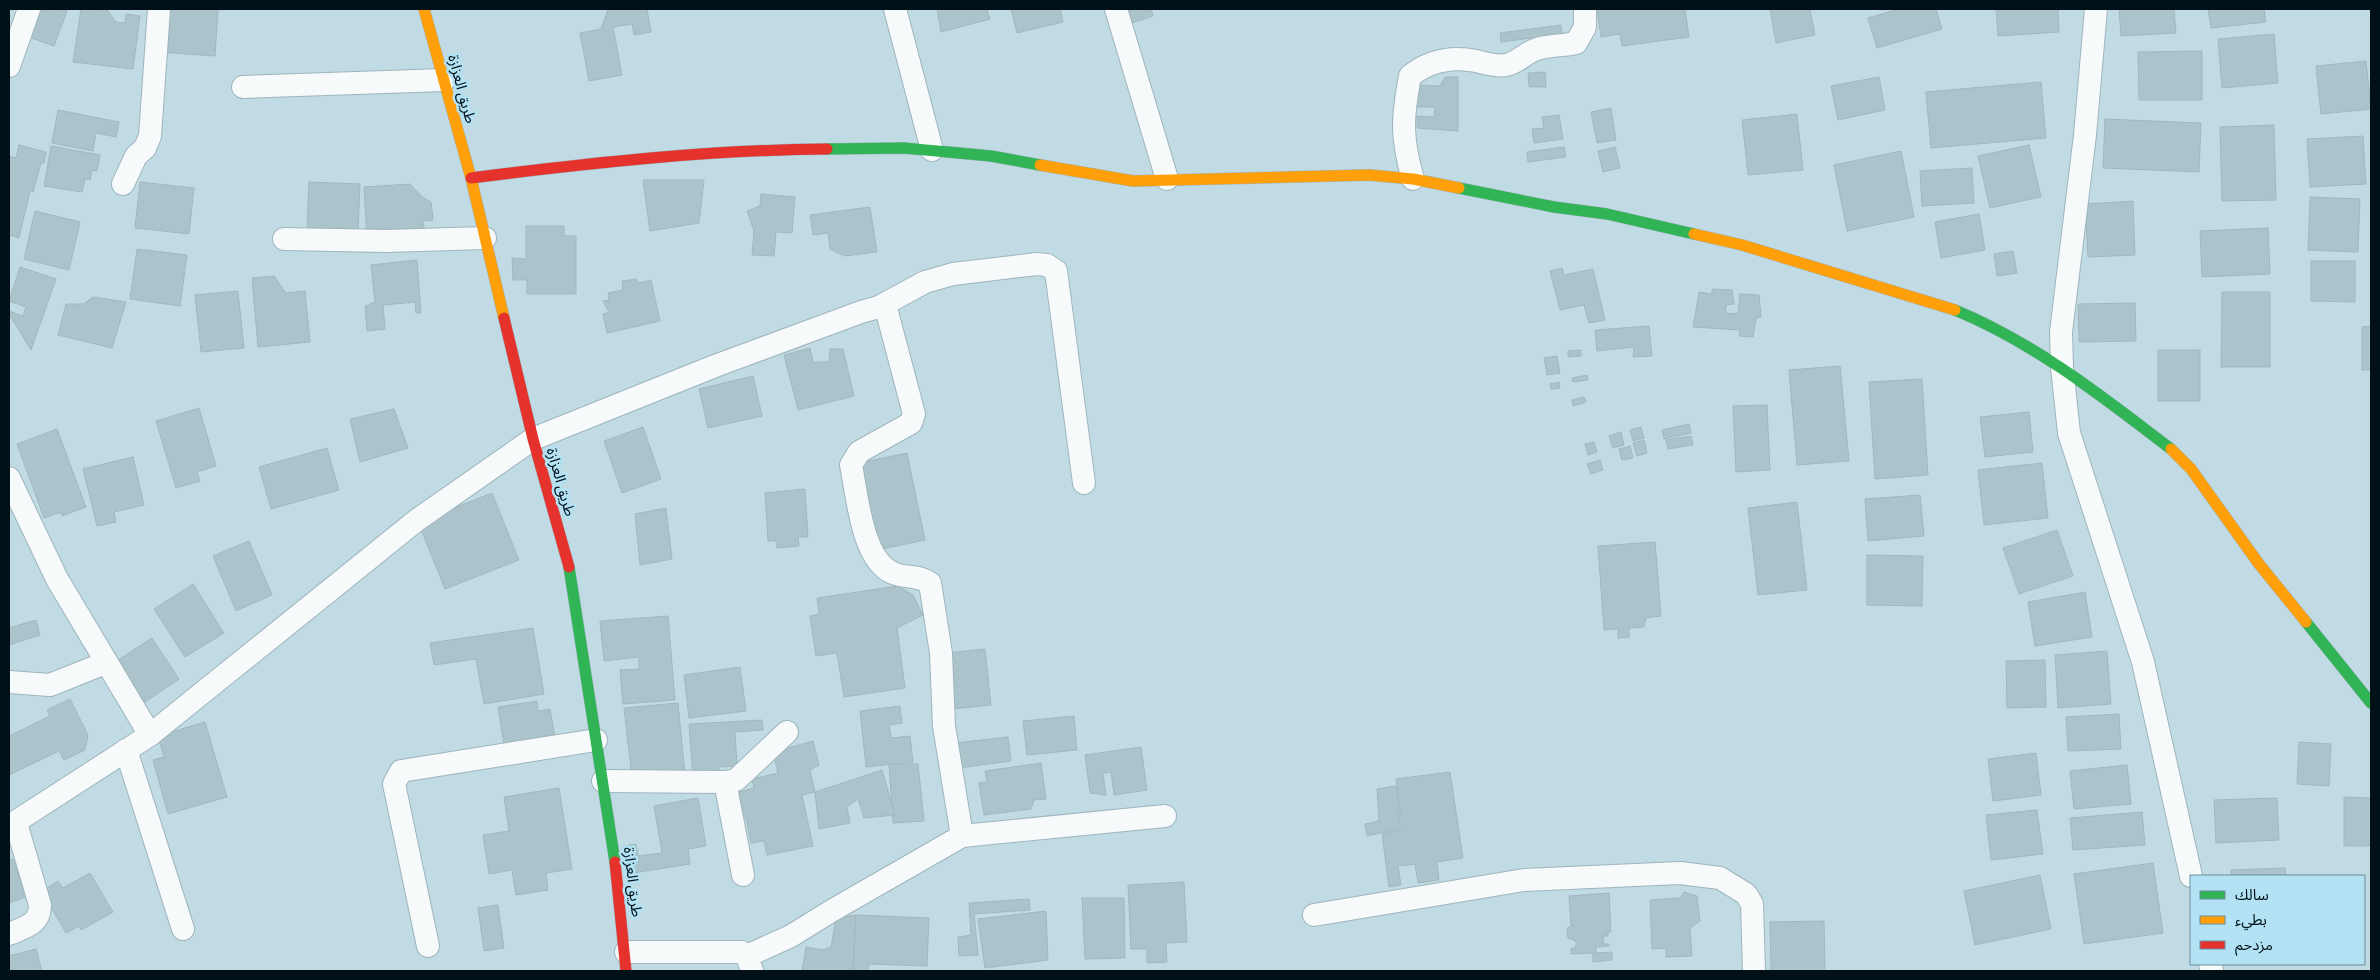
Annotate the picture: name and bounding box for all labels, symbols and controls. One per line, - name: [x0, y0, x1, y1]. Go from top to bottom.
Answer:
- street label: طريق العزازة: [443, 52, 481, 126]
- street label: طريق العزازة: [542, 445, 580, 519]
- street label: طريق العزازة: [619, 846, 647, 918]
- legend: [2190, 875, 2365, 965]
- text: سالك: [2235, 885, 2269, 903]
- text: بطيء: [2235, 910, 2267, 931]
- text: مزدحم: [2235, 935, 2273, 956]

